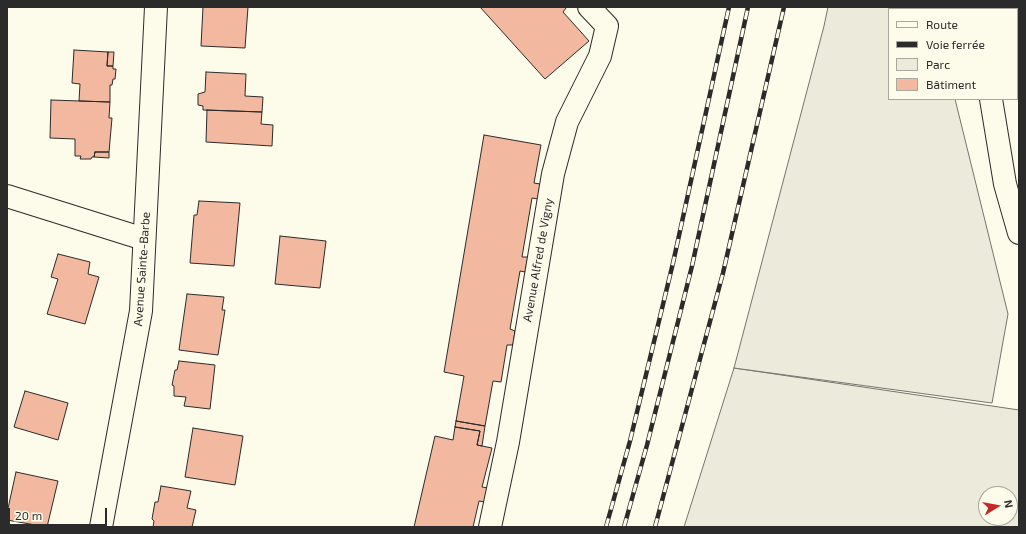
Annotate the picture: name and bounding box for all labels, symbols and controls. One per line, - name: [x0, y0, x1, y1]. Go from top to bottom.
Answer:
- legend: [888, 8, 1018, 100]
- text: Route: [926, 17, 958, 31]
- text: Voie ferrée: [926, 37, 985, 51]
- text: Parc: [926, 57, 950, 71]
- text: Bâtiment: [926, 77, 976, 91]
- street label: Avenue Alfred de Vigny: [520, 197, 556, 323]
- street label: Avenue Sainte-Barbe: [131, 211, 153, 327]
- north arrow: [978, 486, 1018, 526]
- text: N: [1002, 499, 1016, 509]
- scale bar: [10, 500, 109, 526]
- text: 20 m: [15, 508, 42, 522]

